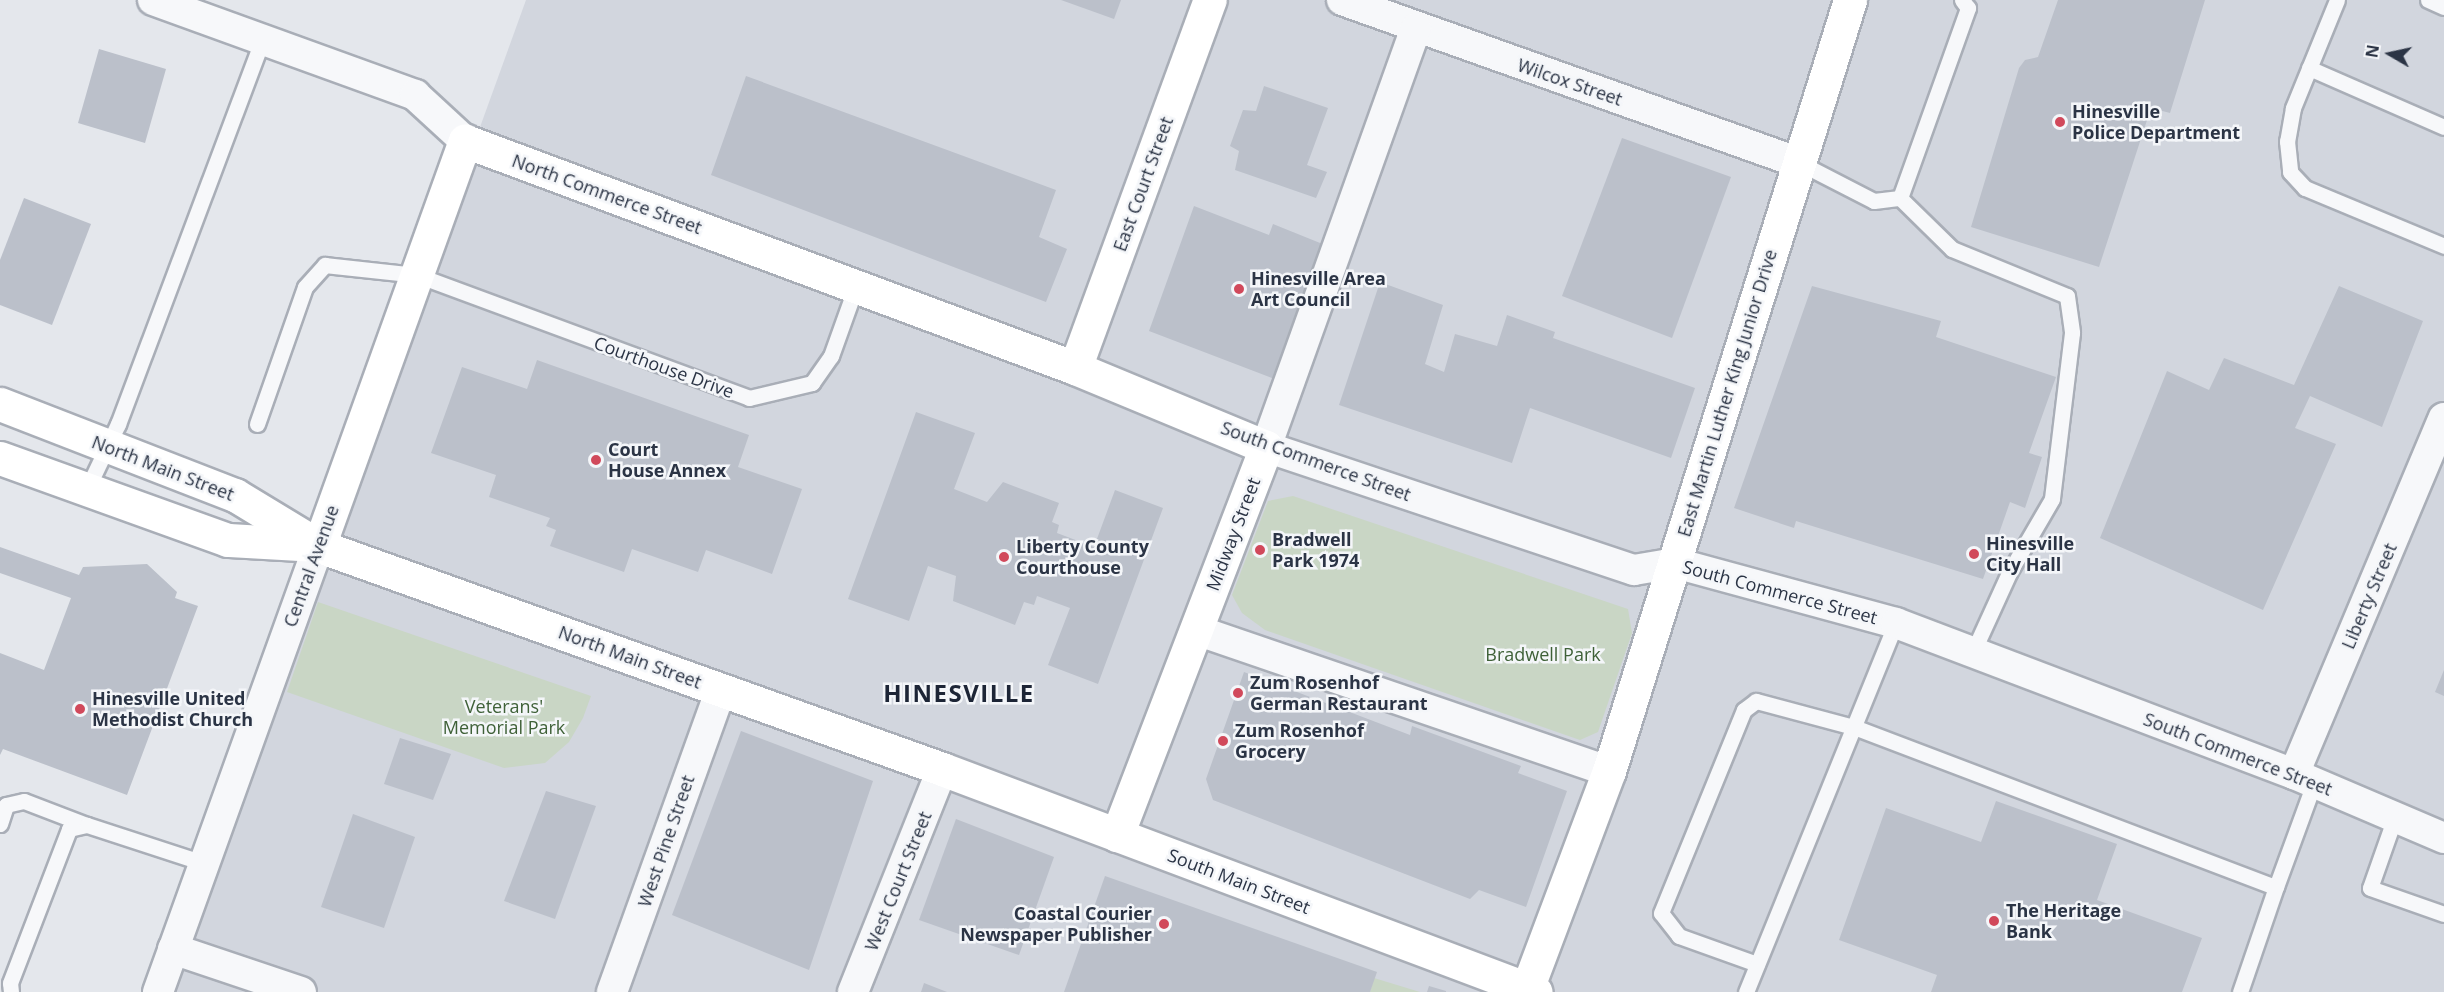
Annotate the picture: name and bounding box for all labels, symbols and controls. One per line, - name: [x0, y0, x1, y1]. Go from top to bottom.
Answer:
- north arrow: [2360, 24, 2420, 84]
- text: N: [2360, 43, 2384, 59]
- street label: Wilcox Street: [1515, 54, 1625, 110]
- place label: Hinesville Police Department: [2072, 101, 2240, 144]
- street label: East Court Street: [1109, 114, 1177, 254]
- marker: Hinesville Police Department: [2053, 115, 2067, 129]
- street label: North Commerce Street: [509, 150, 705, 238]
- street label: East Martin Luther King Junior Drive: [1673, 247, 1781, 539]
- place label: Hinesville Area Art Council: [1251, 268, 1386, 310]
- marker: Hinesville Area Art Council: [1232, 282, 1246, 296]
- street label: Courthouse Drive: [591, 332, 737, 402]
- street label: South Commerce Street: [1218, 417, 1414, 505]
- street label: North Main Street: [89, 431, 237, 505]
- place label: Court House Annex: [608, 439, 726, 482]
- marker: Court House Annex: [589, 453, 603, 467]
- street label: Midway Street: [1201, 474, 1265, 594]
- street label: Central Avenue: [279, 502, 343, 630]
- place label: Bradwell Park 1974: [1272, 529, 1359, 572]
- place label: Hinesville City Hall: [1986, 533, 2074, 576]
- place label: Liberty County Courthouse: [1016, 536, 1149, 578]
- street label: Liberty Street: [2337, 540, 2401, 652]
- marker: Bradwell Park 1974: [1253, 543, 1267, 557]
- marker: Hinesville City Hall: [1967, 547, 1981, 561]
- marker: Liberty County Courthouse: [997, 550, 1011, 564]
- street label: South Commerce Street: [1680, 556, 1880, 628]
- street label: North Main Street: [556, 621, 704, 693]
- park label: Bradwell Park: [1485, 643, 1601, 665]
- place label: Zum Rosenhof German Restaurant: [1250, 672, 1428, 714]
- district label: HINESVILLE: [883, 679, 1035, 707]
- marker: Zum Rosenhof German Restaurant: [1231, 686, 1245, 700]
- place label: Hinesville United Methodist Church: [92, 688, 253, 730]
- park label: Veterans' Memorial Park: [443, 696, 565, 738]
- marker: Hinesville United Methodist Church: [73, 702, 87, 716]
- street label: South Commerce Street: [2141, 708, 2335, 800]
- place label: Zum Rosenhof Grocery: [1235, 720, 1364, 762]
- marker: Zum Rosenhof Grocery: [1216, 734, 1230, 748]
- street label: West Pine Street: [633, 772, 699, 910]
- street label: West Court Street: [860, 808, 936, 954]
- street label: South Main Street: [1165, 844, 1313, 918]
- place label: The Heritage Bank: [2006, 900, 2121, 942]
- place label: Coastal Courier Newspaper Publisher: [960, 903, 1152, 946]
- marker: The Heritage Bank: [1987, 914, 2001, 928]
- marker: Coastal Courier Newspaper Publisher: [1157, 917, 1171, 931]

